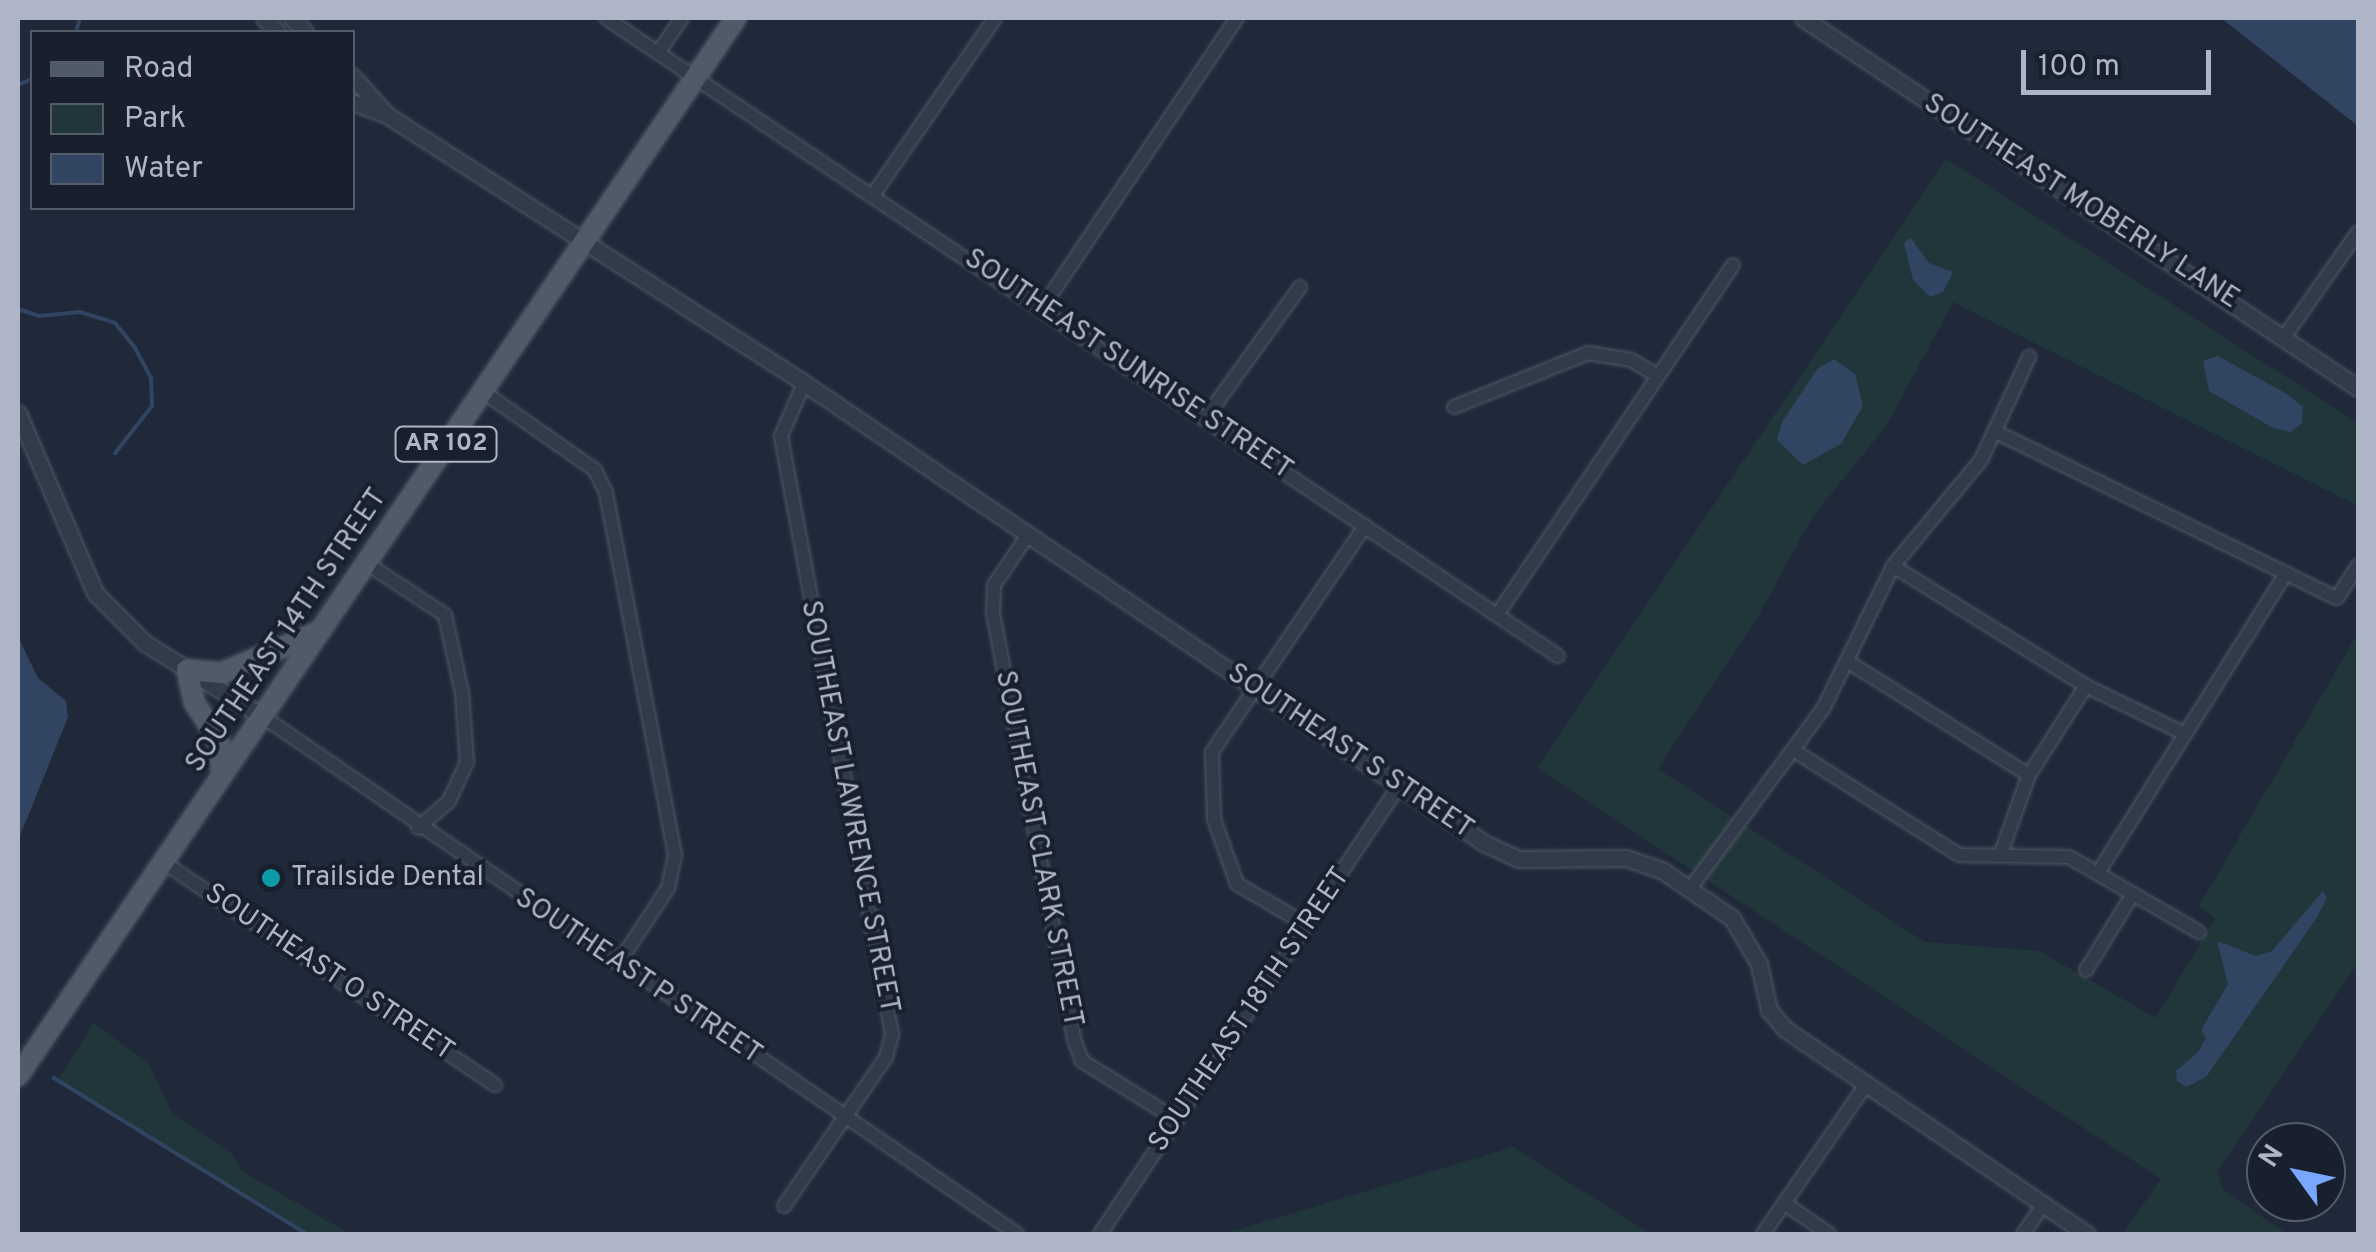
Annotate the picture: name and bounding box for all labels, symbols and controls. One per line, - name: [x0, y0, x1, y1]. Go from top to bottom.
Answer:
- legend: [30, 30, 355, 210]
- scale bar: [2026, 30, 2216, 92]
- text: 100 m: [2038, 49, 2120, 86]
- text: Road: [124, 51, 193, 88]
- street label: SOUTHEAST MOBERLY LANE: [1916, 87, 2246, 317]
- text: Park: [124, 101, 186, 138]
- text: Water: [124, 151, 203, 188]
- street label: SOUTHEAST SUNRISE STREET: [957, 242, 1299, 488]
- road number: AR 102: [394, 424, 498, 464]
- street label: SOUTHEAST 14TH STREET: [179, 482, 395, 780]
- street label: SOUTHEAST LAWRENCE STREET: [792, 597, 906, 1017]
- street label: SOUTHEAST S STREET: [1220, 657, 1480, 847]
- street label: SOUTHEAST CLARK STREET: [987, 667, 1089, 1031]
- place label: Trailside Dental: [291, 861, 484, 895]
- street label: SOUTHEAST 18TH STREET: [1142, 861, 1358, 1159]
- marker: Trailside Dental: [260, 867, 282, 889]
- street label: SOUTHEAST O STREET: [198, 877, 460, 1069]
- street label: SOUTHEAST P STREET: [508, 882, 768, 1072]
- north arrow: [2246, 1122, 2346, 1222]
- text: N: [2252, 1139, 2293, 1175]

